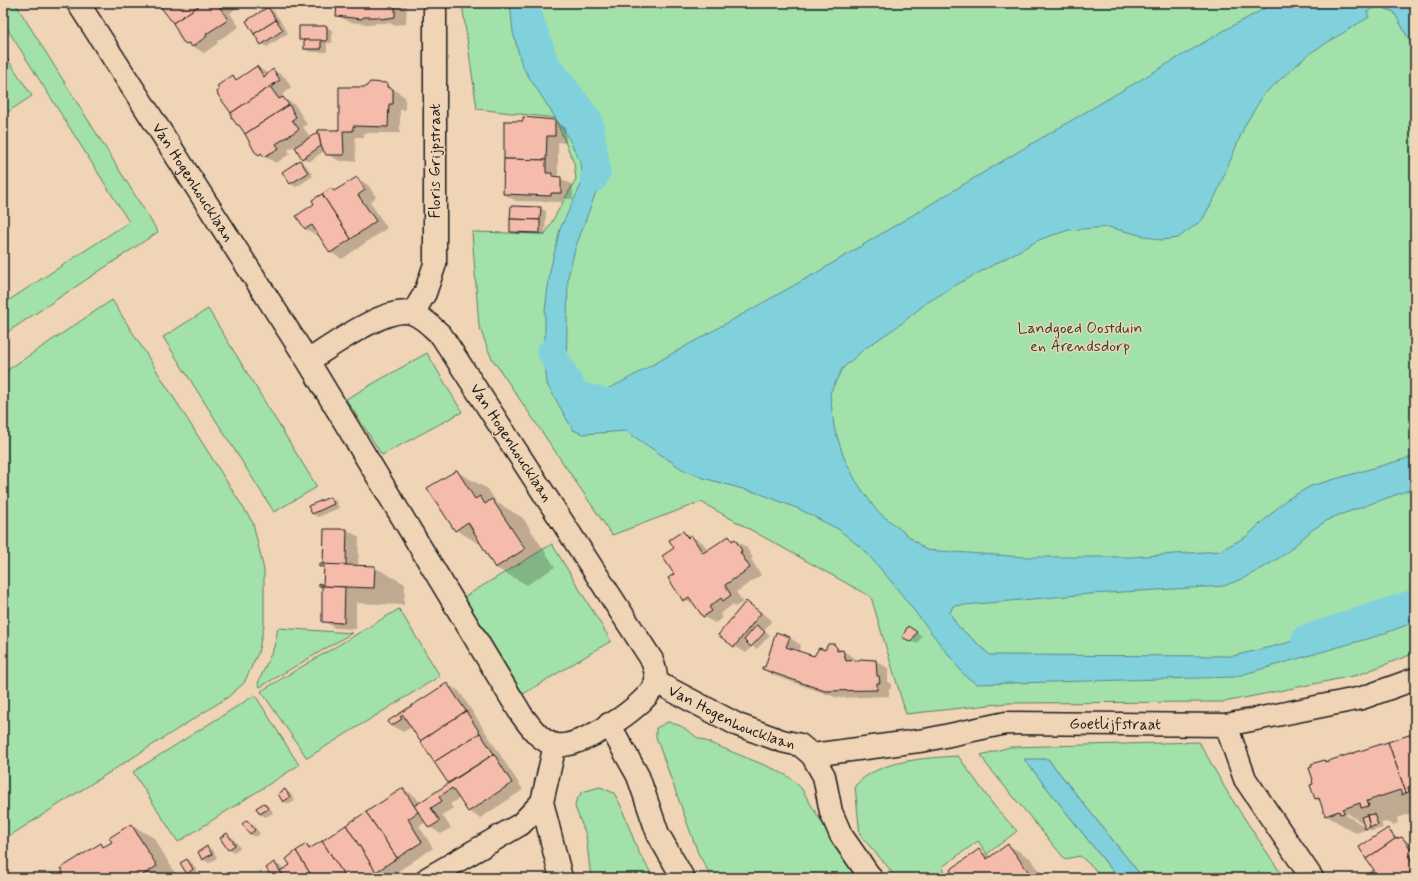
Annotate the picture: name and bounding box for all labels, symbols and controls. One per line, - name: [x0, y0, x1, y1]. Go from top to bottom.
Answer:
- street label: Floris Grijpstraat: [425, 103, 446, 219]
- street label: Van Hogenhoucklaan: [147, 119, 239, 246]
- park label: Landgoed Oostduin en Arendsdorp: [1018, 318, 1142, 357]
- street label: Van Hogenhoucklaan: [465, 380, 557, 506]
- street label: Van Hogenhoucklaan: [665, 680, 797, 754]
- street label: Goetlijfstraat: [1069, 713, 1161, 735]

